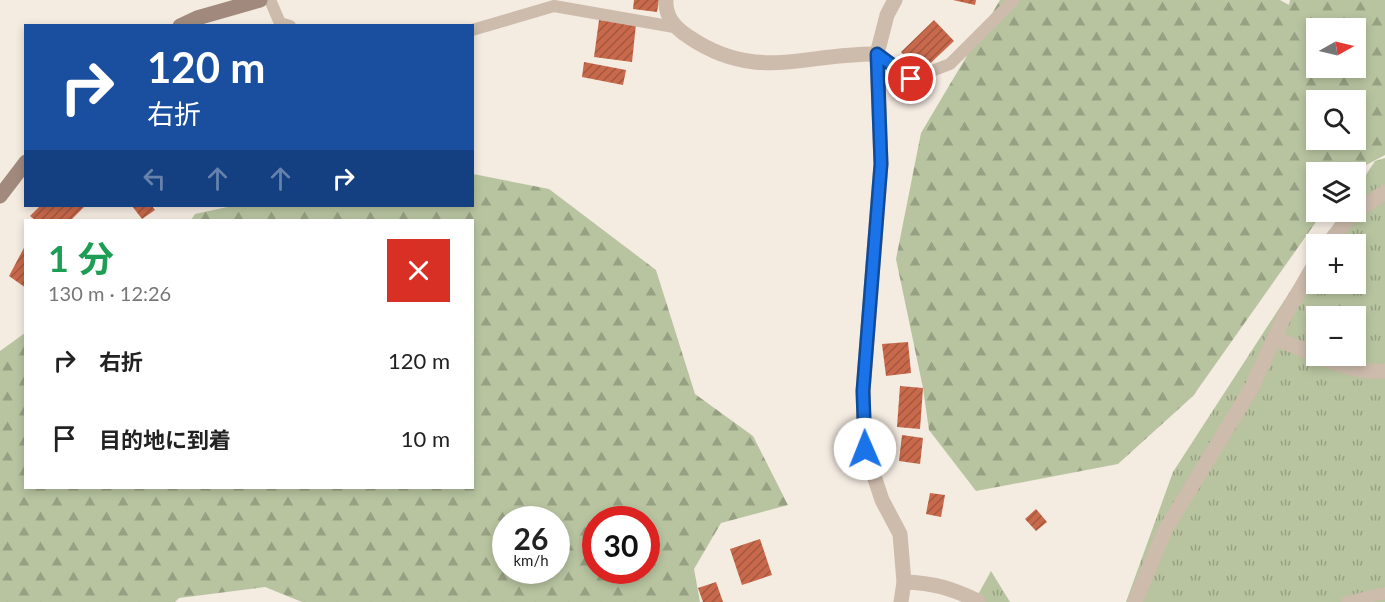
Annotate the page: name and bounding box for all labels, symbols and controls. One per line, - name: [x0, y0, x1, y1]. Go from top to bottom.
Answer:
- north arrow: [1306, 18, 1366, 78]
- map controls: [1306, 18, 1366, 366]
- text: 120 m: [147, 42, 265, 92]
- icon: right: [48, 48, 126, 126]
- pin: [885, 53, 936, 104]
- icon: arrive: [894, 62, 927, 95]
- button: search: [1306, 90, 1366, 150]
- text: 右折: [147, 97, 201, 130]
- icon: left: [138, 162, 171, 195]
- icon: ahead: [201, 162, 234, 195]
- icon: ahead: [264, 162, 297, 195]
- icon: right: [327, 162, 360, 195]
- button: layers: [1306, 162, 1366, 222]
- button: +: [1306, 234, 1366, 294]
- text: 1 分: [48, 236, 114, 280]
- button: close: [387, 239, 450, 302]
- text: 130 m · 12:26: [48, 281, 171, 305]
- button: −: [1306, 306, 1366, 366]
- icon: right: [48, 344, 81, 377]
- text: 120 m: [388, 347, 450, 374]
- text: 右折: [99, 348, 143, 375]
- position arrow: [833, 417, 897, 481]
- icon: arrive: [48, 422, 81, 455]
- text: 10 m: [401, 425, 450, 452]
- text: 目的地に到着: [99, 426, 231, 453]
- speed limit sign: 30: [582, 506, 660, 584]
- text: 26: [514, 520, 548, 556]
- text: km/h: [513, 551, 549, 569]

